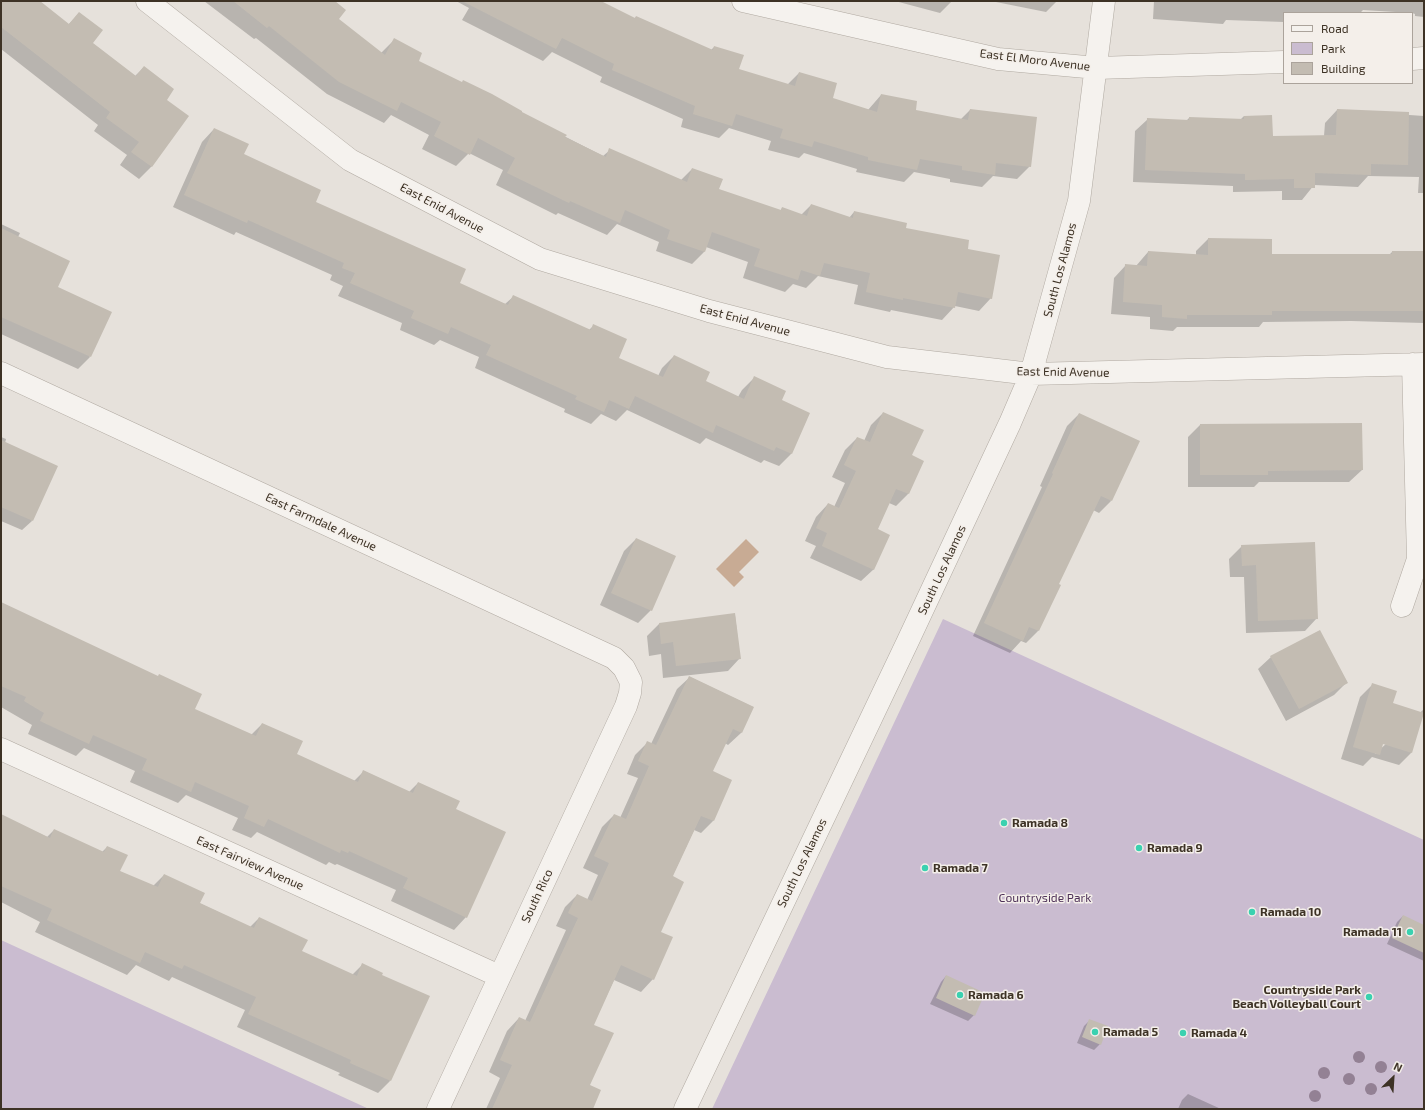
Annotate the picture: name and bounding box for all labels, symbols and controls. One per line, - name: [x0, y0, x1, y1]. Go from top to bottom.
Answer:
- legend: [1283, 12, 1413, 84]
- text: Road: [1321, 21, 1349, 35]
- text: Park: [1321, 41, 1346, 55]
- street label: East El Moro Avenue: [979, 46, 1091, 74]
- text: Building: [1321, 61, 1365, 75]
- street label: East Enid Avenue: [398, 180, 486, 236]
- street label: South Los Alamos: [1040, 221, 1080, 319]
- street label: East Enid Avenue: [698, 301, 792, 339]
- street label: East Enid Avenue: [1016, 364, 1110, 380]
- street label: East Farmdale Avenue: [263, 490, 379, 554]
- street label: South Los Alamos: [915, 523, 969, 617]
- street label: South Los Alamos: [774, 816, 830, 910]
- place label: Ramada 8: [1012, 816, 1068, 830]
- marker: Ramada 8: [999, 818, 1009, 828]
- street label: East Fairview Avenue: [194, 833, 306, 893]
- place label: Ramada 9: [1147, 841, 1203, 855]
- marker: Ramada 9: [1134, 843, 1144, 853]
- place label: Ramada 7: [933, 861, 988, 875]
- marker: Ramada 7: [920, 863, 930, 873]
- street label: South Rico: [518, 867, 556, 925]
- park label: Countryside Park: [999, 891, 1091, 905]
- place label: Ramada 10: [1260, 905, 1321, 919]
- marker: Ramada 10: [1247, 907, 1257, 917]
- place label: Ramada 11: [1343, 925, 1402, 939]
- marker: Ramada 11: [1405, 927, 1415, 937]
- place label: Countryside Park Beach Volleyball Court: [1232, 983, 1361, 1011]
- place label: Ramada 6: [968, 988, 1024, 1002]
- marker: Ramada 6: [955, 990, 965, 1000]
- marker: Countryside Park Beach Volleyball Court: [1364, 992, 1374, 1002]
- place label: Ramada 5: [1103, 1025, 1158, 1039]
- place label: Ramada 4: [1191, 1026, 1247, 1040]
- marker: Ramada 5: [1090, 1027, 1100, 1037]
- marker: Ramada 4: [1178, 1028, 1188, 1038]
- north arrow: [1373, 1058, 1413, 1098]
- text: N: [1392, 1059, 1405, 1074]

